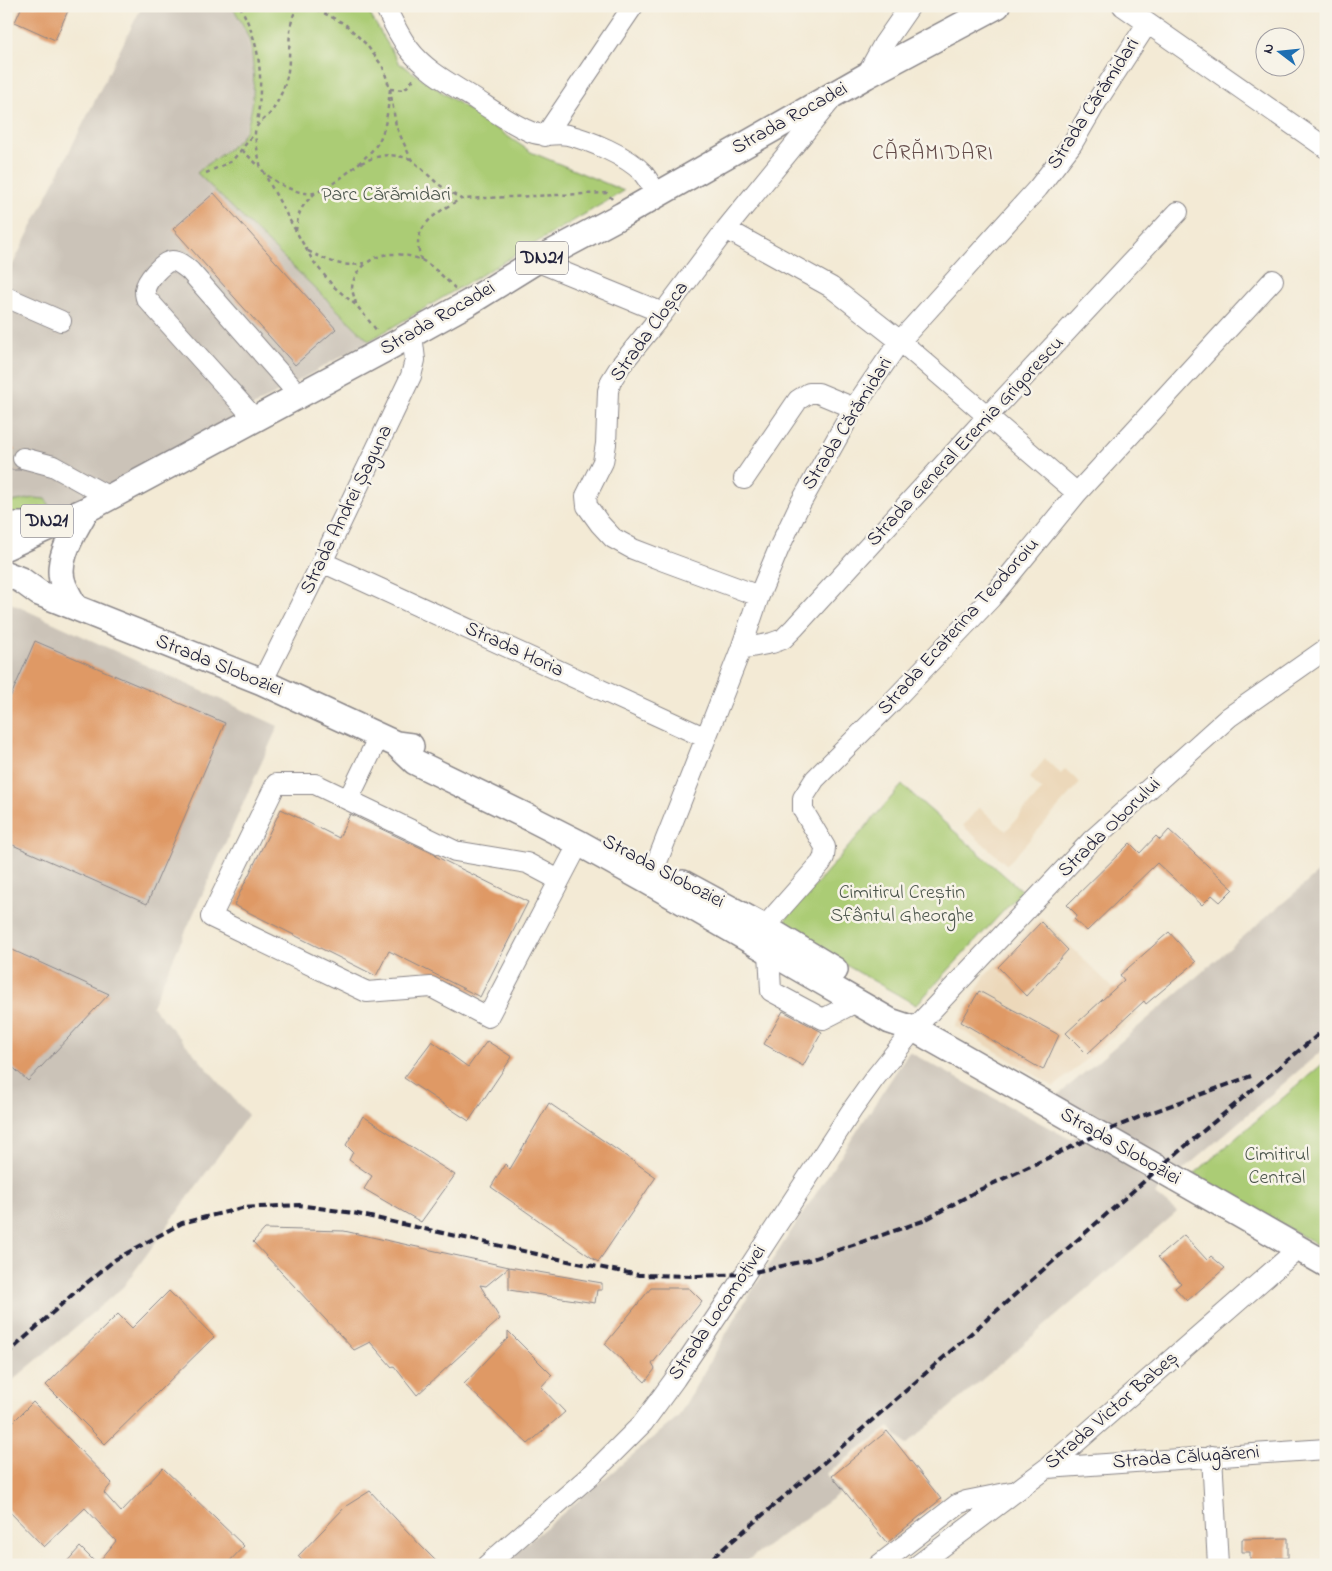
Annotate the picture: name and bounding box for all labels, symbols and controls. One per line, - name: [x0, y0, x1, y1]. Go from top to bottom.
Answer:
- north arrow: [1254, 28, 1304, 78]
- street label: Strada Cărămidari: [1040, 32, 1148, 176]
- text: N: [1258, 41, 1280, 56]
- street label: Strada Rocadei: [727, 75, 853, 163]
- district label: CĂRĂMIDARI: [872, 138, 994, 169]
- park label: Parc Cărămidari: [321, 181, 451, 210]
- road number: DN21: [516, 242, 568, 274]
- street label: Strada Rocadei: [375, 274, 501, 364]
- street label: Strada Cloșca: [604, 276, 696, 388]
- street label: Strada General Eremia Grigorescu: [860, 330, 1072, 555]
- street label: Strada Cărămidari: [795, 352, 901, 496]
- street label: Strada Andrei Șaguna: [293, 420, 402, 600]
- road number: DN21: [21, 504, 73, 538]
- street label: Strada Ecaterina Teodoroiu: [871, 532, 1047, 722]
- street label: Strada Horia: [460, 614, 568, 686]
- street label: Strada Sloboziei: [151, 627, 287, 705]
- street label: Strada Oborului: [1052, 771, 1168, 885]
- street label: Strada Sloboziei: [597, 827, 729, 917]
- park label: Cimitirul Creștin Sfântul Gheorghe: [830, 879, 974, 932]
- street label: Strada Sloboziei: [1054, 1101, 1186, 1193]
- park label: Cimitirul Central: [1245, 1141, 1309, 1193]
- street label: Strada Locomotivei: [662, 1239, 774, 1387]
- street label: Strada Victor Babeș: [1039, 1345, 1185, 1477]
- street label: Strada Călugăreni: [1112, 1438, 1260, 1479]

